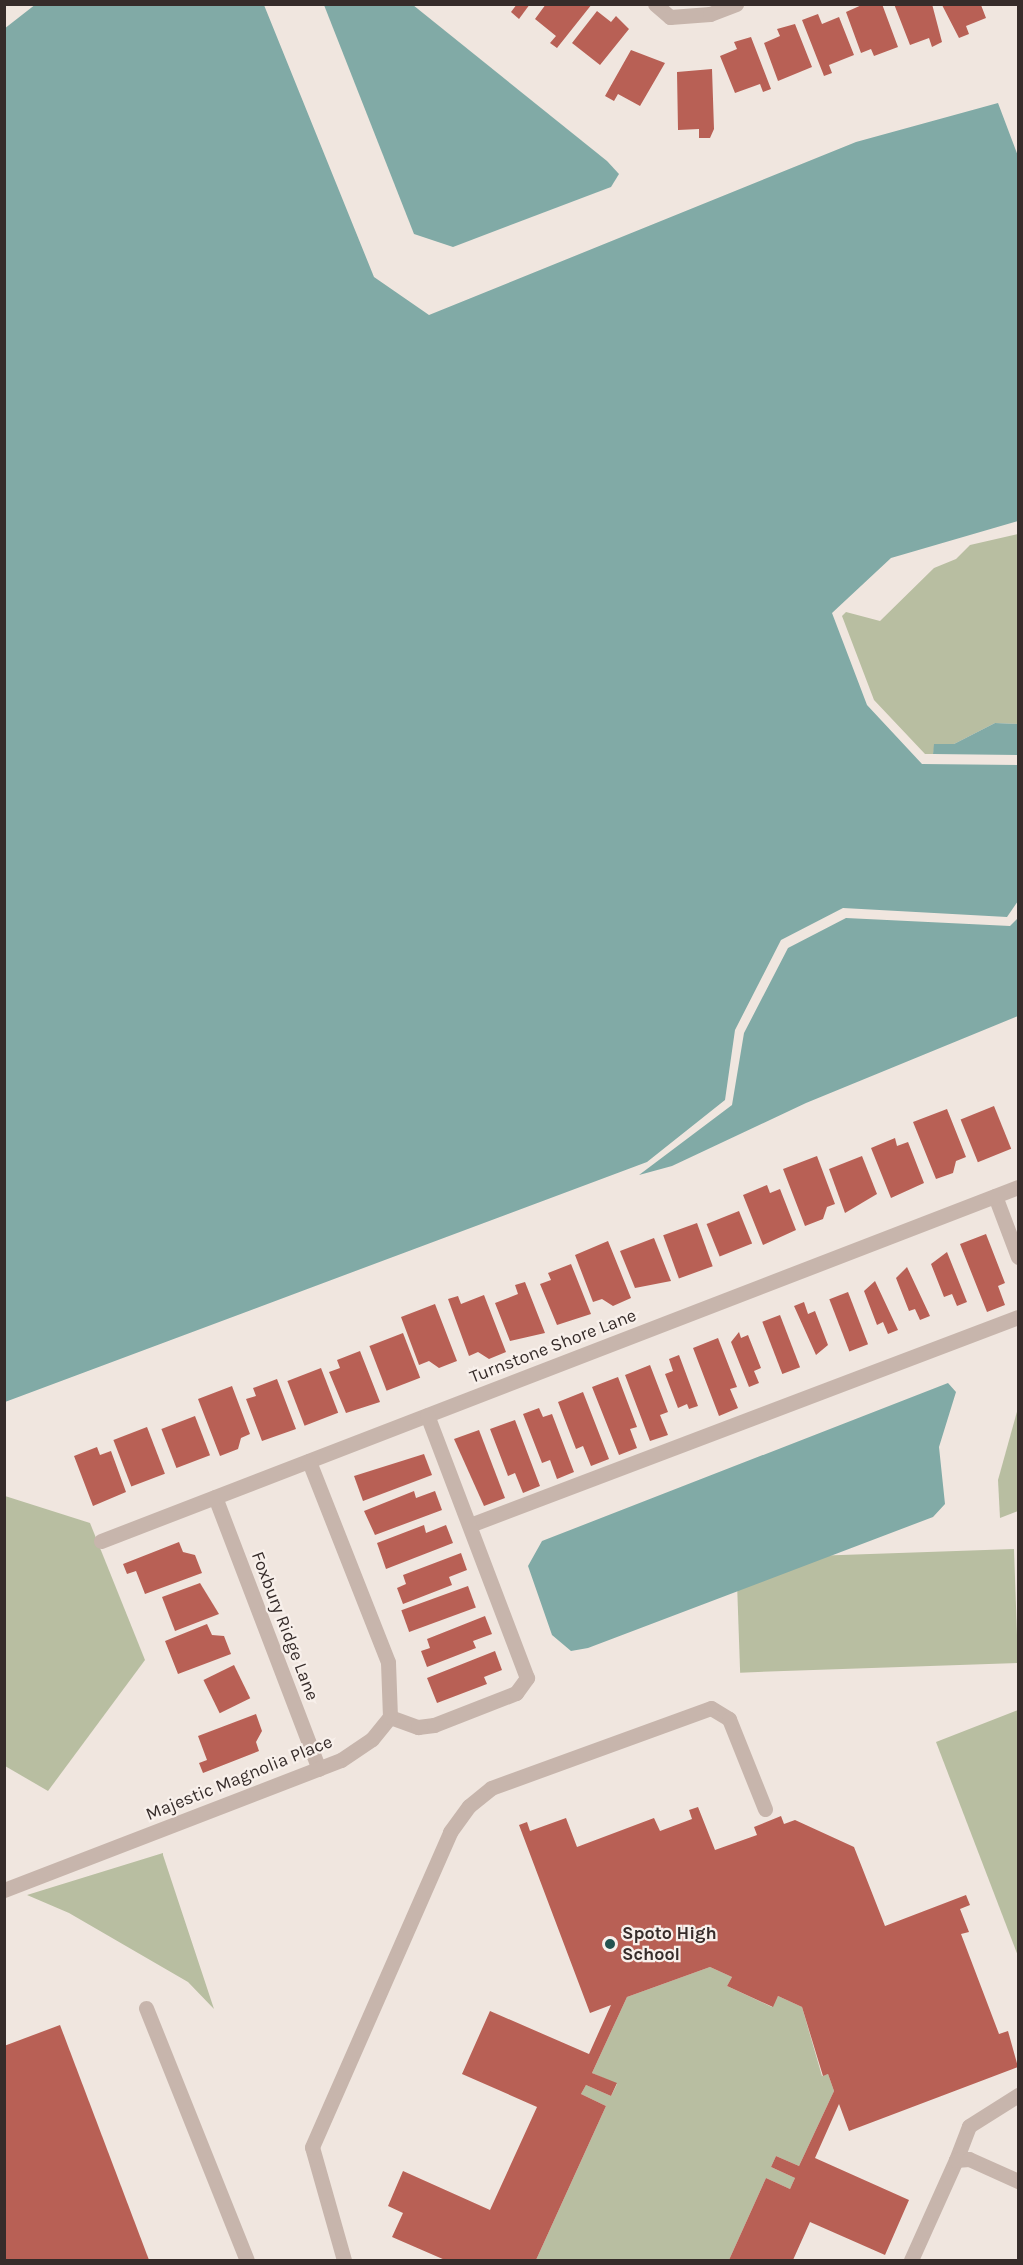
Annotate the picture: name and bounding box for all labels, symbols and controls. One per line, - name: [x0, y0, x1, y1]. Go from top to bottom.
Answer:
- street label: Turnstone Shore Lane: [467, 1304, 639, 1388]
- street label: Foxbury Ridge Lane: [247, 1548, 323, 1704]
- street label: Majestic Magnolia Place: [143, 1731, 335, 1825]
- place label: Spoto High School: [622, 1923, 717, 1966]
- marker: Spoto High School: [603, 1937, 617, 1951]

